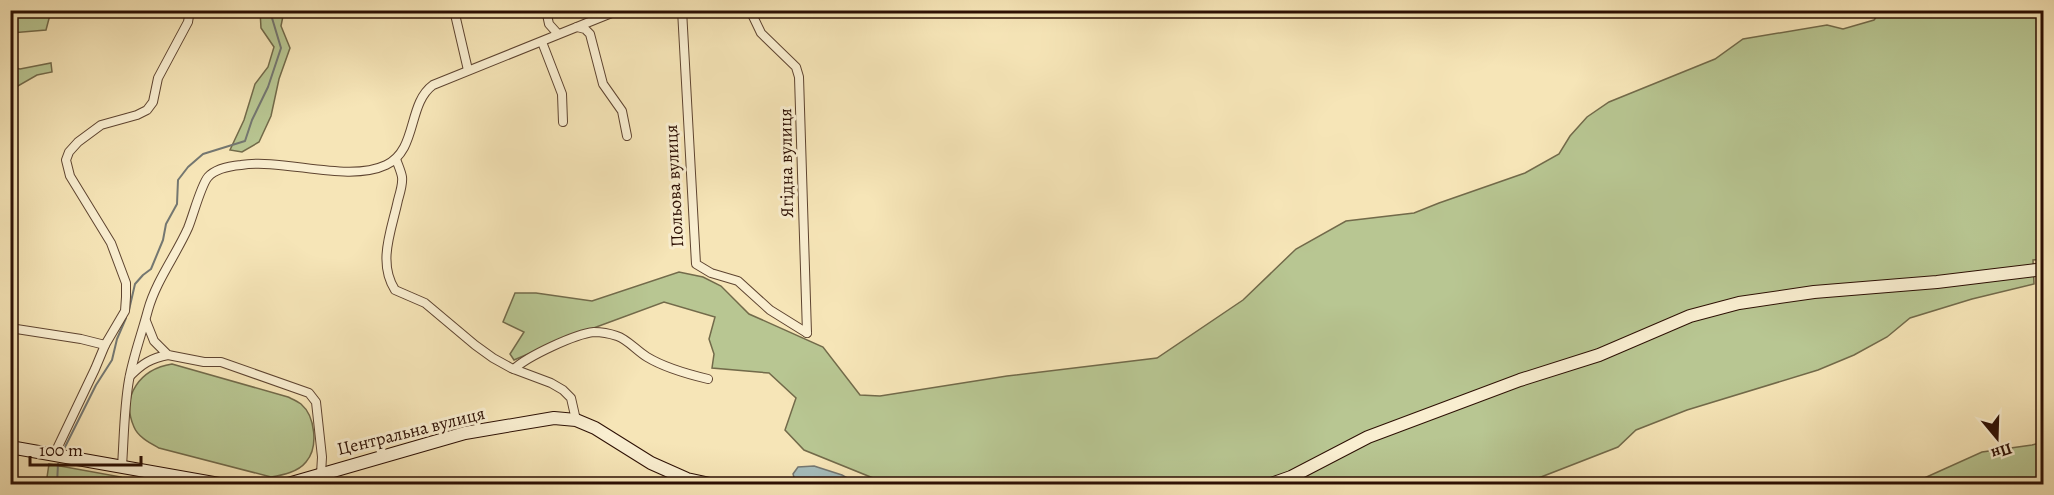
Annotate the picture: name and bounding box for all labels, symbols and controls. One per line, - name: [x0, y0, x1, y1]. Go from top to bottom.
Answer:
- street label: Ягідна вулиця: [773, 108, 799, 218]
- street label: Польова вулиця: [659, 124, 689, 248]
- street label: Центральна вулиця: [335, 401, 487, 461]
- north arrow: [1967, 408, 2027, 468]
- scale bar: [30, 429, 141, 467]
- text: Пн: [1988, 437, 2015, 465]
- text: 100 m: [39, 438, 83, 462]

